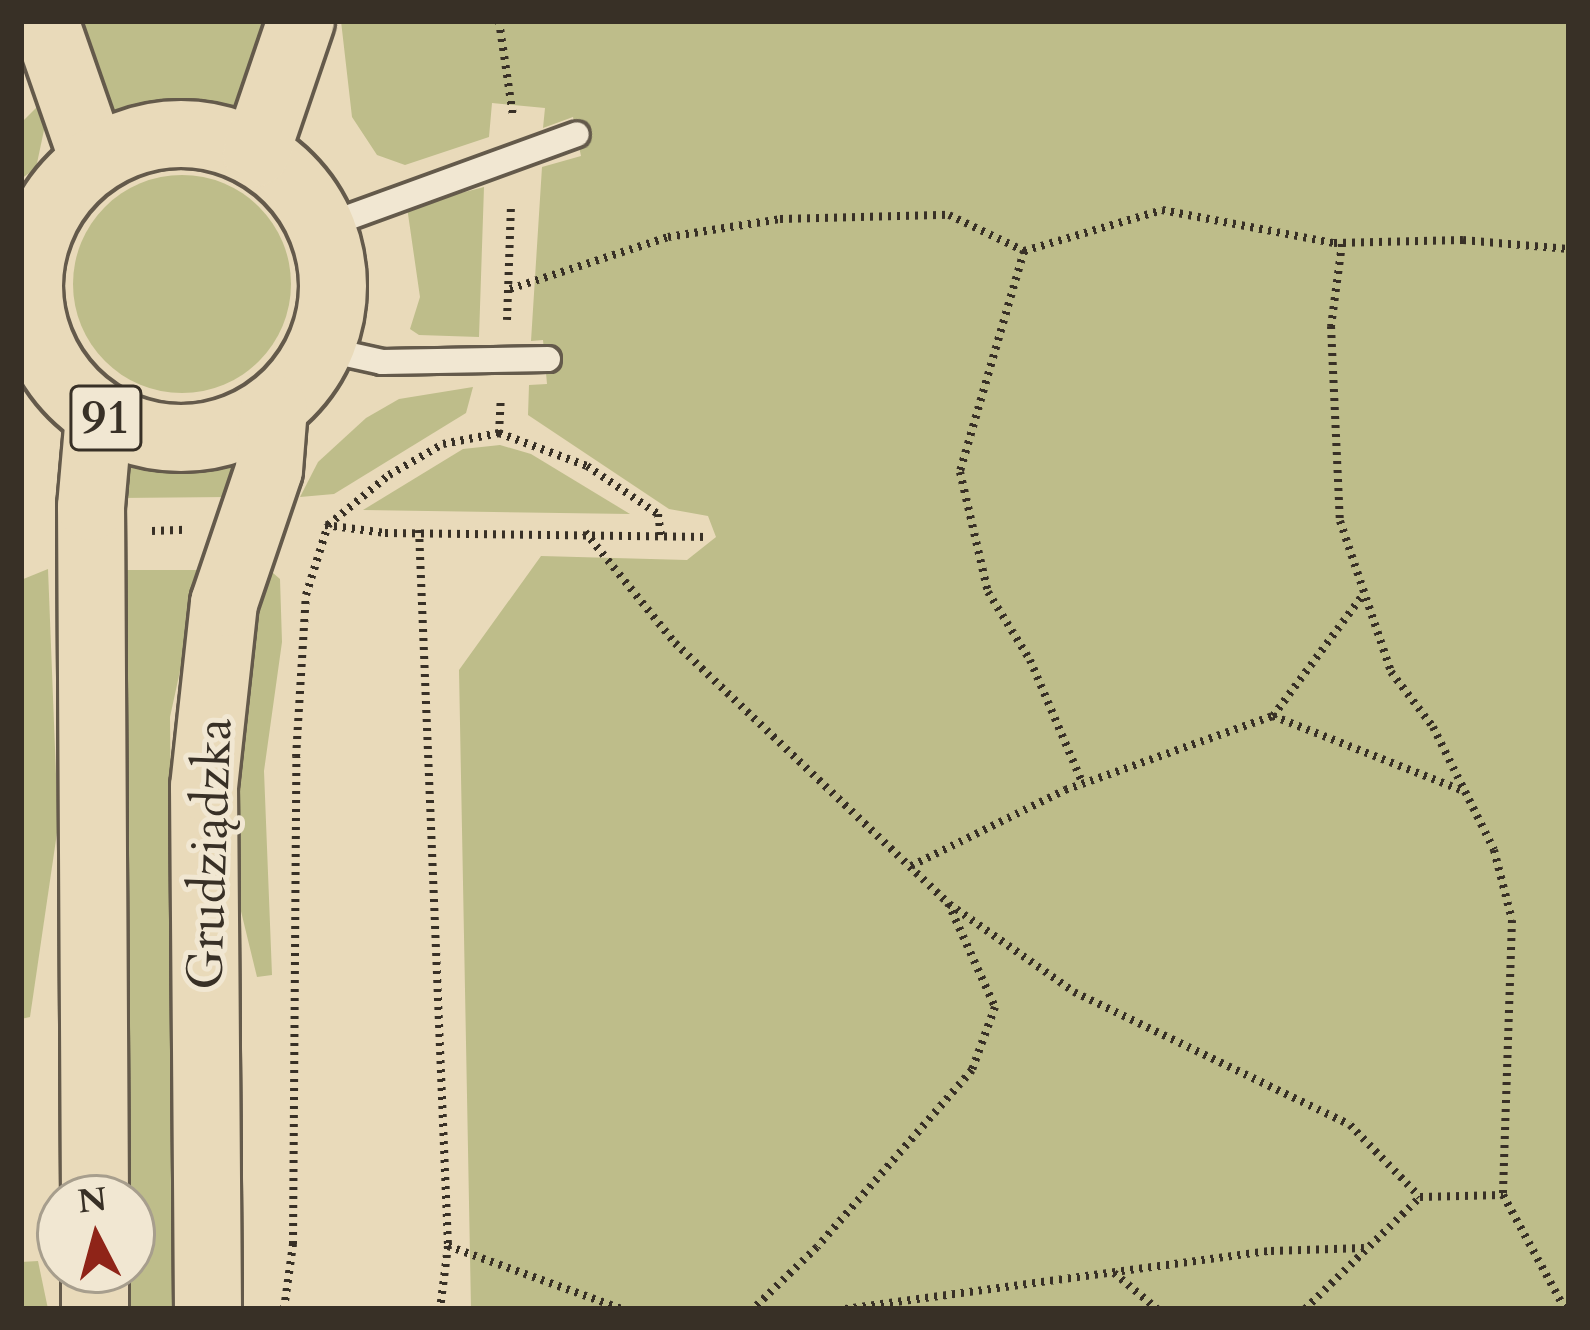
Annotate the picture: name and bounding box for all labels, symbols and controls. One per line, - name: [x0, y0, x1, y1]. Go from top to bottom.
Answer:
- road number: 91: [67, 376, 145, 460]
- street label: Grudziądzka: [175, 717, 245, 991]
- north arrow: [36, 1174, 156, 1294]
- text: N: [76, 1177, 109, 1225]

